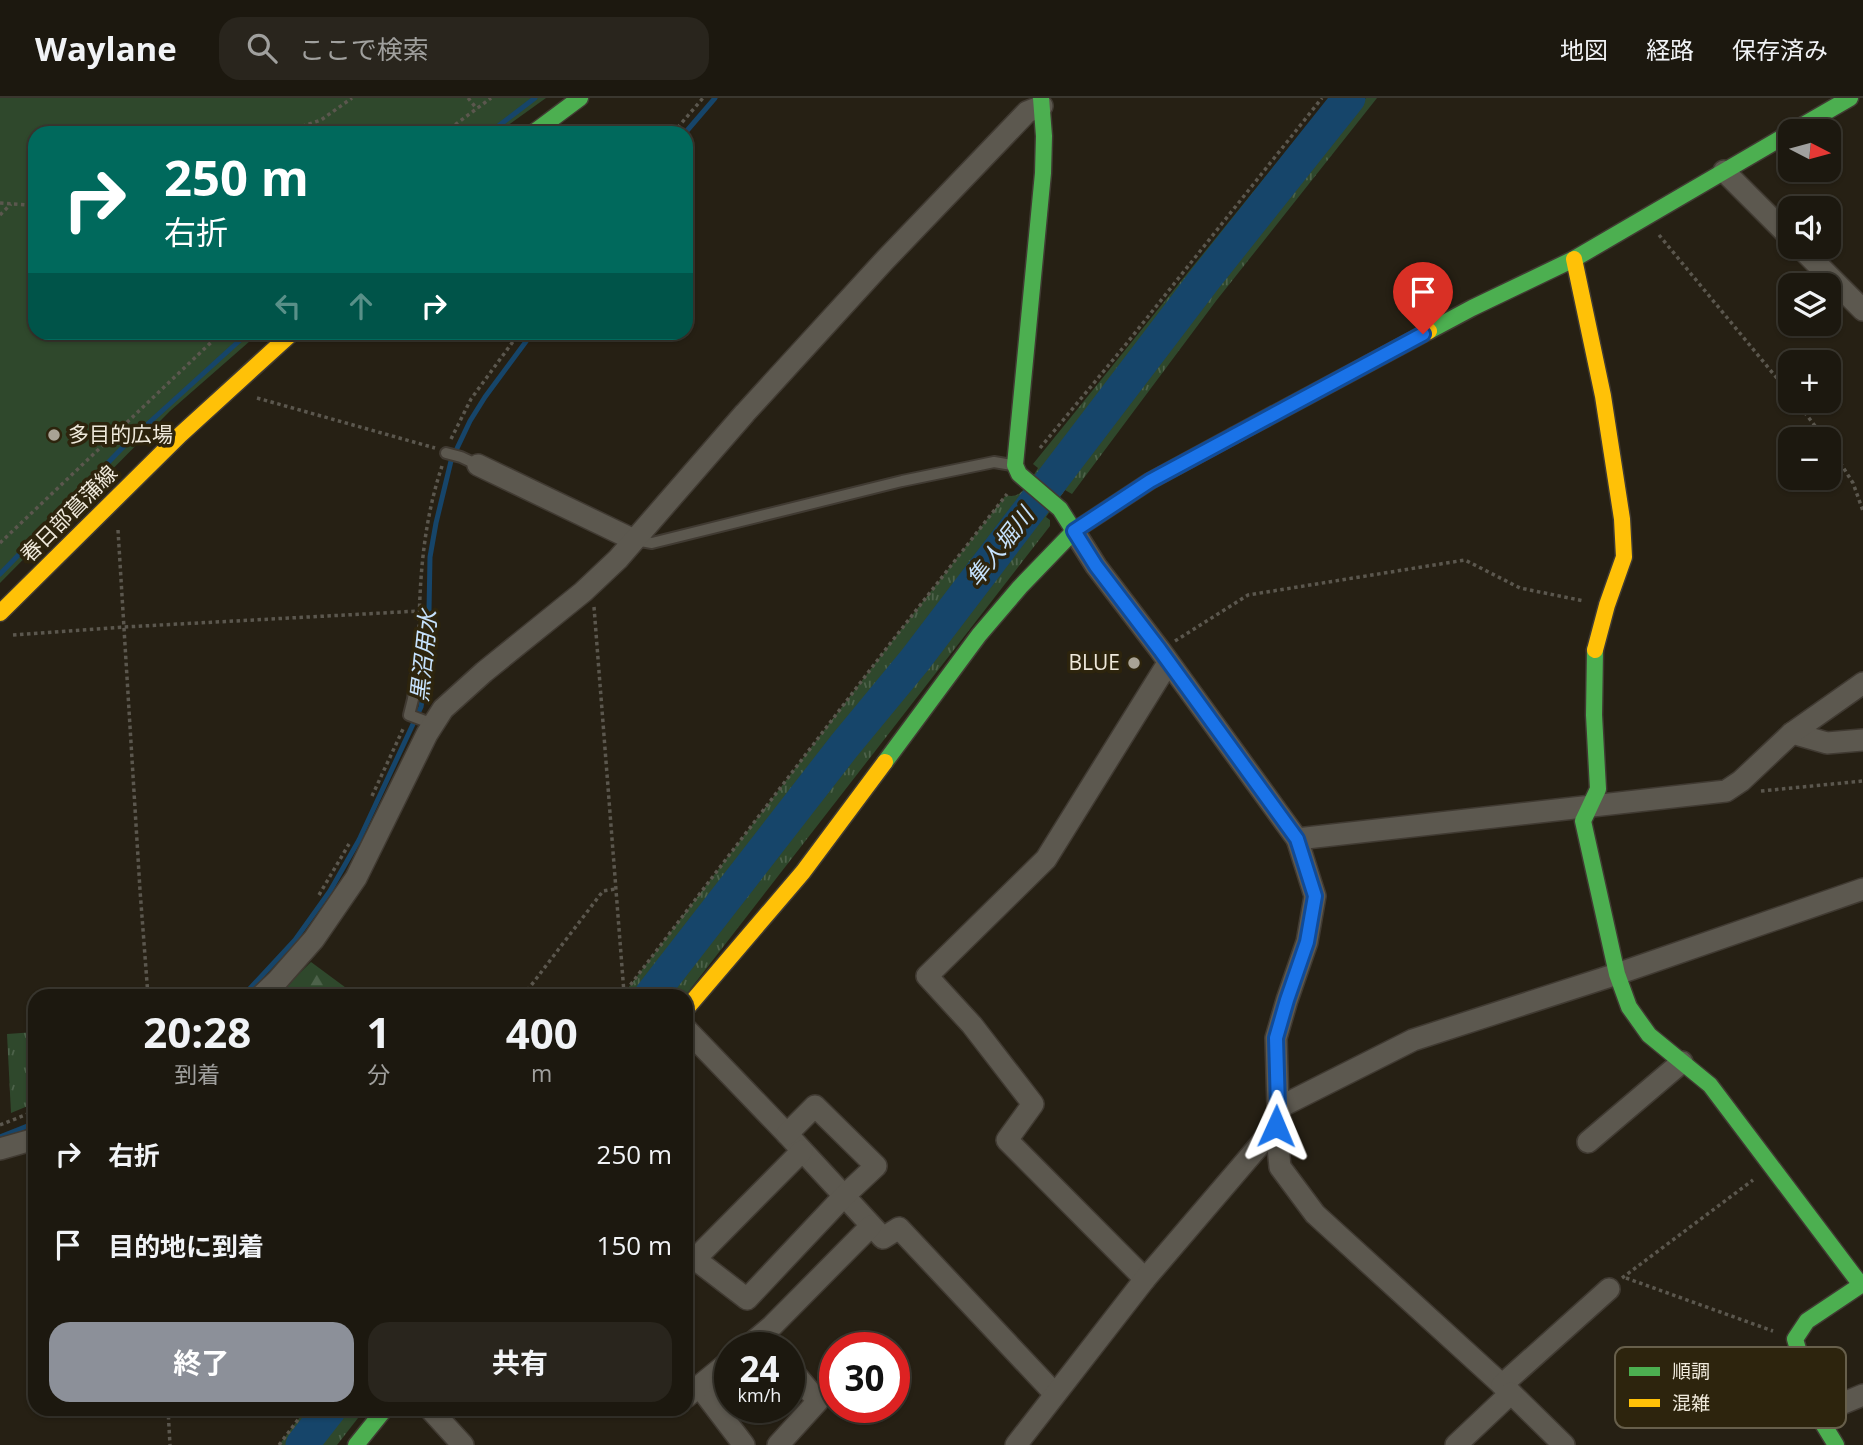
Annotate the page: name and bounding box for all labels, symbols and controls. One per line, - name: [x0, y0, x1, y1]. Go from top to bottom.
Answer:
- search box: [219, 17, 709, 80]
- text: Waylane: [35, 26, 177, 71]
- icon: search: [243, 29, 281, 67]
- text: ここで検索: [299, 31, 429, 67]
- text: 地図: [1560, 33, 1608, 66]
- text: 経路: [1646, 33, 1694, 66]
- text: 保存済み: [1732, 33, 1828, 66]
- north arrow: [1778, 119, 1841, 182]
- map controls: [1778, 119, 1841, 490]
- text: 250 m: [164, 144, 309, 210]
- icon: right: [49, 154, 140, 245]
- button: sound: [1778, 196, 1841, 259]
- text: 右折: [164, 210, 228, 253]
- pin: [1393, 262, 1453, 334]
- icon: arrive: [1404, 273, 1442, 311]
- button: layers: [1778, 273, 1841, 336]
- icon: left: [269, 287, 307, 325]
- icon: ahead: [342, 287, 380, 325]
- icon: right: [415, 287, 453, 325]
- button: +: [1778, 350, 1841, 413]
- place label: 多目的広場: [68, 420, 173, 448]
- marker: 多目的広場: [46, 427, 62, 443]
- button: −: [1778, 427, 1841, 490]
- street label: 春日部菖蒲線: [14, 459, 123, 568]
- water label: 隼人堀川: [958, 498, 1042, 592]
- water label: 黒沼用水: [402, 605, 444, 703]
- place label: BLUE: [1068, 648, 1120, 676]
- marker: BLUE: [1126, 655, 1142, 671]
- text: 20:28: [143, 1003, 251, 1060]
- text: 1: [366, 1003, 391, 1060]
- text: 400: [506, 1004, 578, 1061]
- text: m: [531, 1057, 552, 1089]
- text: 到着: [174, 1058, 220, 1090]
- text: 分: [367, 1058, 390, 1090]
- position arrow: [1239, 1089, 1313, 1163]
- icon: right: [49, 1135, 87, 1173]
- text: 250 m: [597, 1136, 672, 1172]
- text: 右折: [108, 1137, 160, 1173]
- icon: arrive: [49, 1226, 87, 1264]
- text: 150 m: [597, 1227, 672, 1263]
- text: 目的地に到着: [108, 1228, 264, 1264]
- button: 終了: [49, 1322, 354, 1402]
- button: 共有: [368, 1322, 672, 1402]
- speed limit sign: 30: [819, 1332, 910, 1423]
- text: 24: [739, 1345, 780, 1392]
- legend: [1615, 1347, 1846, 1428]
- text: 順調: [1672, 1358, 1710, 1384]
- text: km/h: [738, 1383, 781, 1407]
- text: 混雑: [1672, 1390, 1710, 1416]

